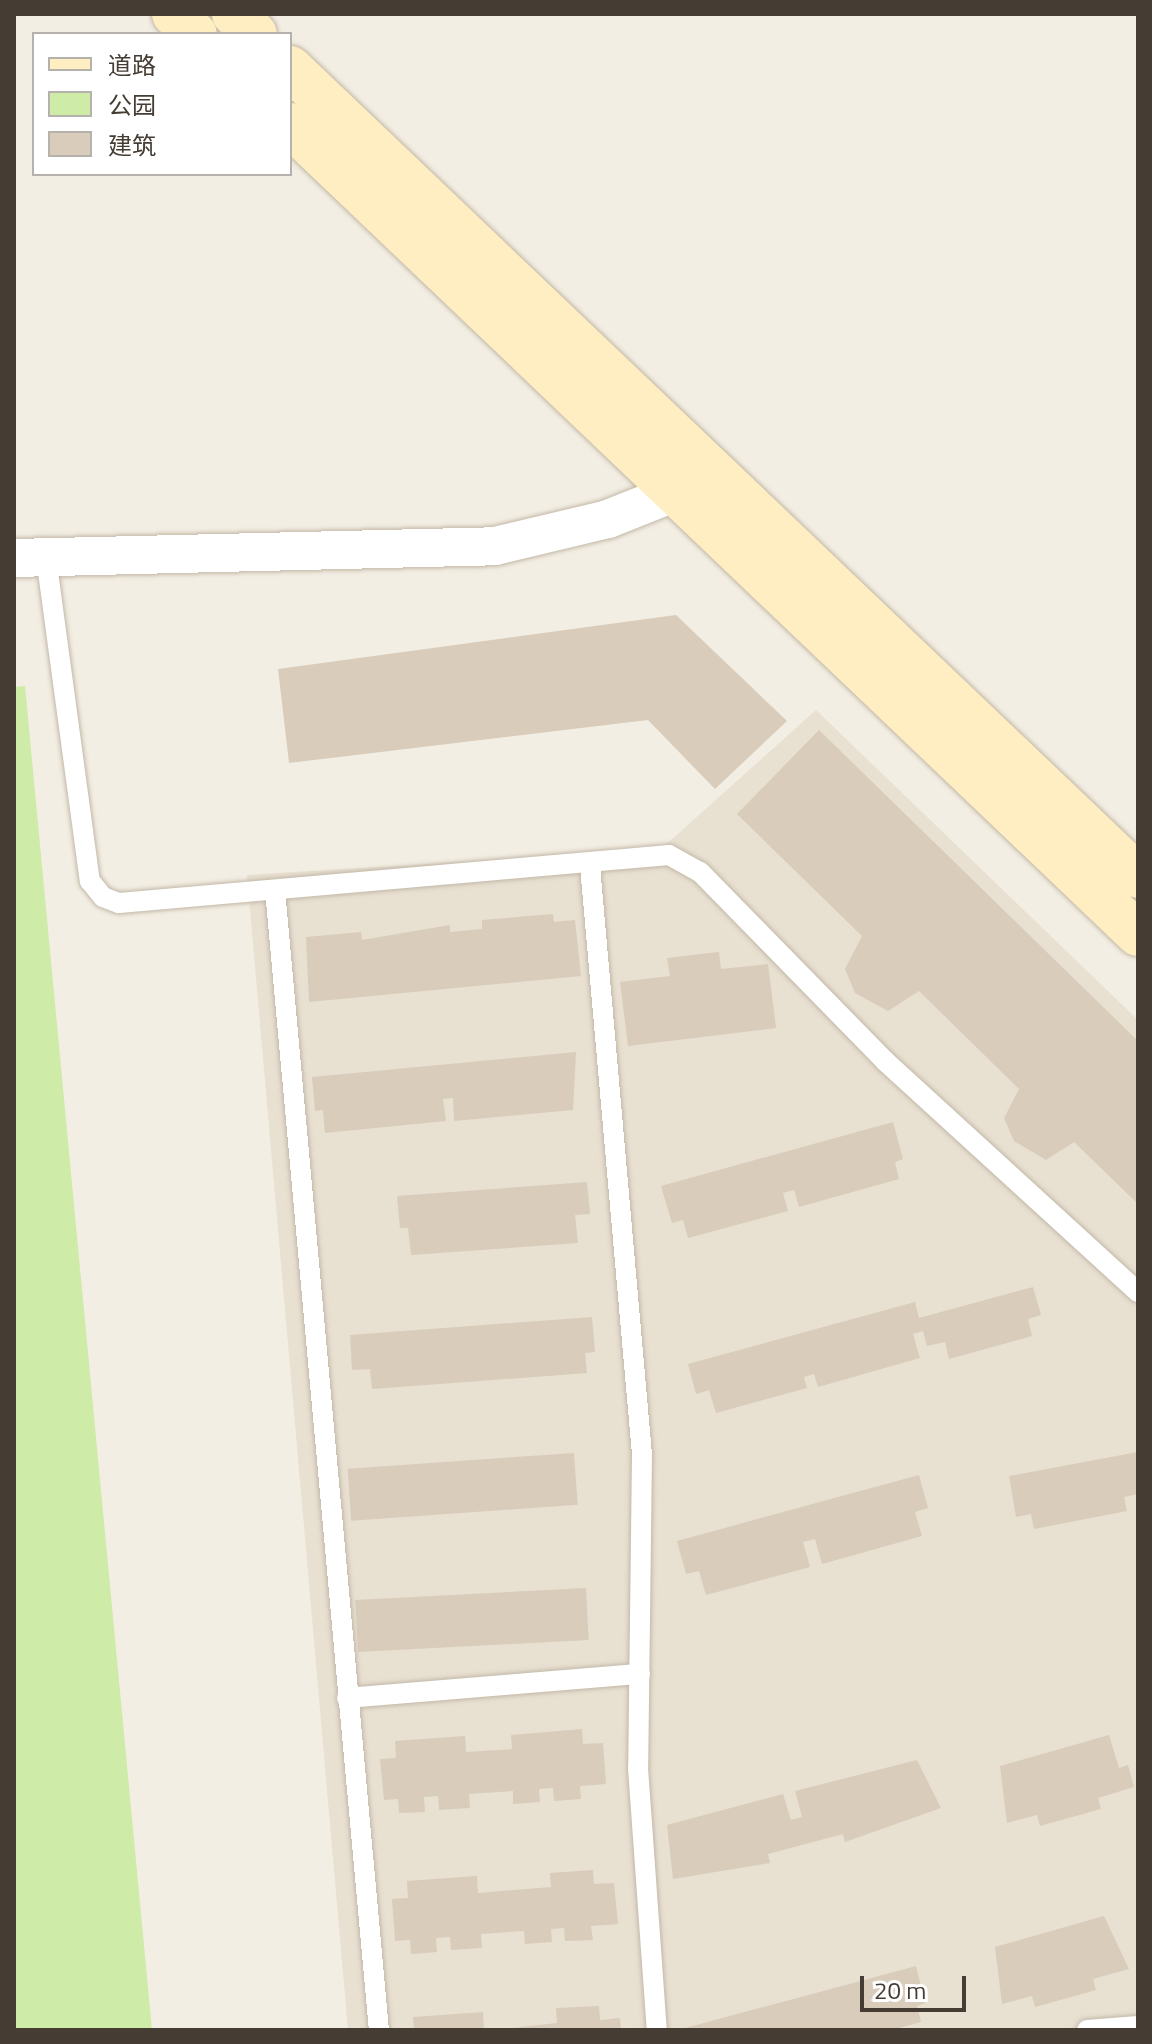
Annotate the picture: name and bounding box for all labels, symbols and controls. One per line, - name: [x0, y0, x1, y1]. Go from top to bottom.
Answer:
- legend: [32, 32, 292, 176]
- text: 道路: [108, 47, 156, 83]
- text: 公园: [108, 87, 156, 123]
- text: 建筑: [108, 127, 156, 163]
- scale bar: [864, 1960, 970, 2010]
- text: 20 m: [874, 1972, 926, 2008]

